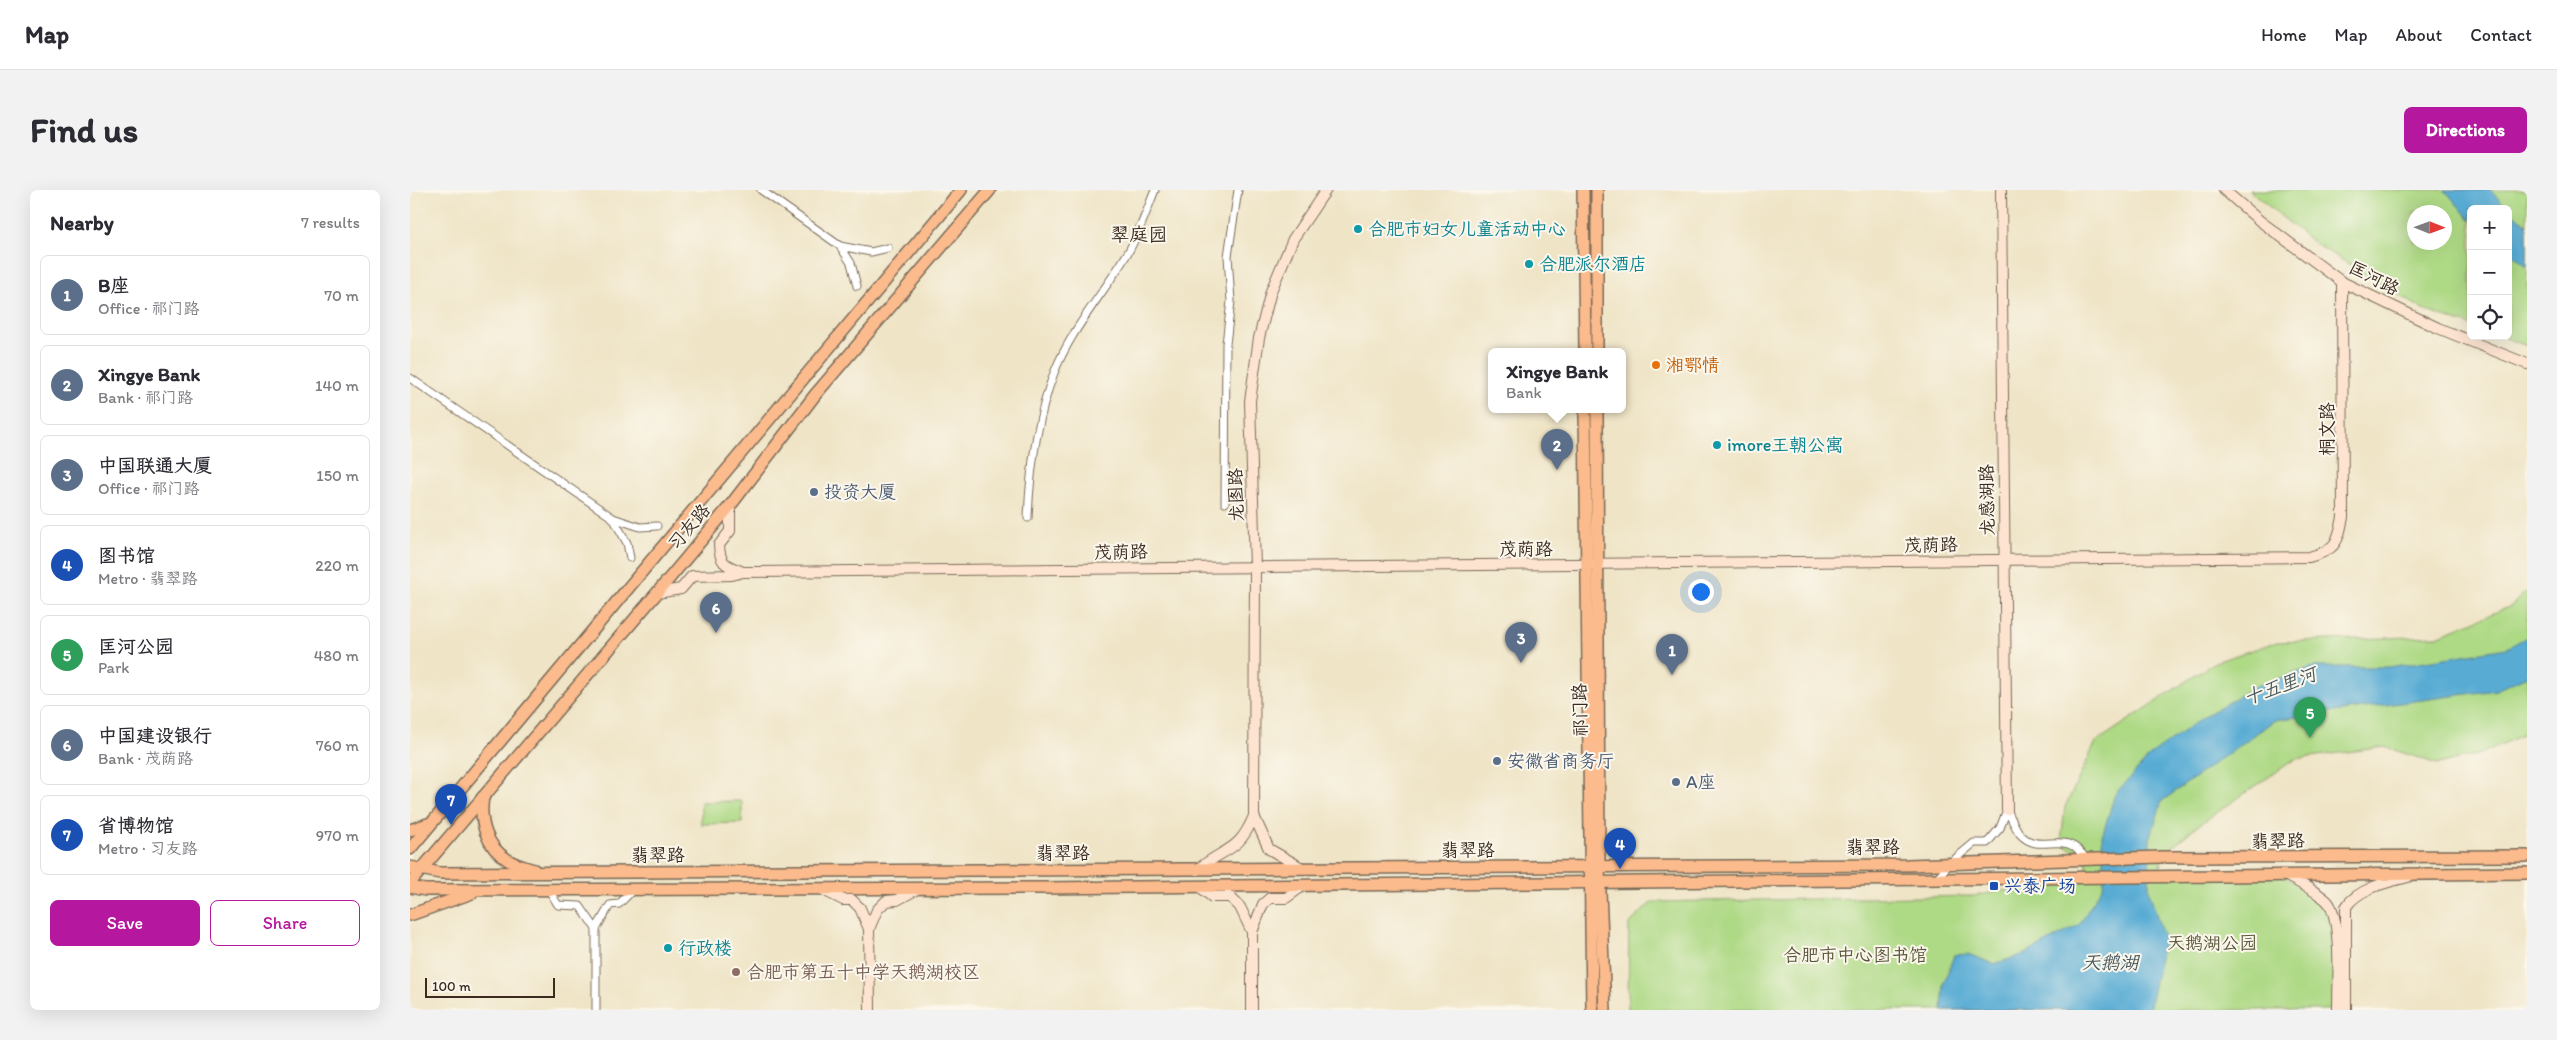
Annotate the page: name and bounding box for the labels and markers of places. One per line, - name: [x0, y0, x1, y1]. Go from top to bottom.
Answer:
- place label: 合肥市妇女儿童活动中心: [1368, 218, 1566, 240]
- marker: 合肥市妇女儿童活动中心: [1352, 223, 1364, 235]
- place label: 合肥派尔酒店: [1539, 253, 1647, 275]
- marker: 合肥派尔酒店: [1523, 258, 1535, 270]
- place label: 湘鄂情: [1666, 354, 1720, 376]
- marker: 湘鄂情: [1650, 359, 1662, 371]
- pin: 2: [1541, 429, 1573, 470]
- place label: imore王朝公寓: [1727, 434, 1843, 456]
- marker: imore王朝公寓: [1711, 439, 1723, 451]
- place label: 投资大厦: [824, 481, 896, 503]
- marker: 投资大厦: [808, 486, 820, 498]
- pin: 6: [700, 592, 732, 633]
- pin: 3: [1505, 622, 1537, 663]
- pin: 1: [1656, 634, 1688, 675]
- pin: 5: [2294, 697, 2326, 738]
- place label: 安徽省商务厅: [1507, 750, 1615, 772]
- marker: 安徽省商务厅: [1491, 755, 1503, 767]
- place label: A座: [1686, 771, 1716, 793]
- marker: A座: [1670, 776, 1682, 788]
- pin: 7: [435, 784, 467, 825]
- pin: 4: [1604, 828, 1636, 869]
- place label: 兴泰广场: [2004, 875, 2076, 897]
- marker: 兴泰广场: [1988, 880, 2000, 892]
- place label: 行政楼: [678, 937, 732, 959]
- marker: 行政楼: [662, 942, 674, 954]
- place label: 合肥市第五十中学天鹅湖校区: [746, 961, 980, 983]
- marker: 合肥市第五十中学天鹅湖校区: [730, 966, 742, 978]

